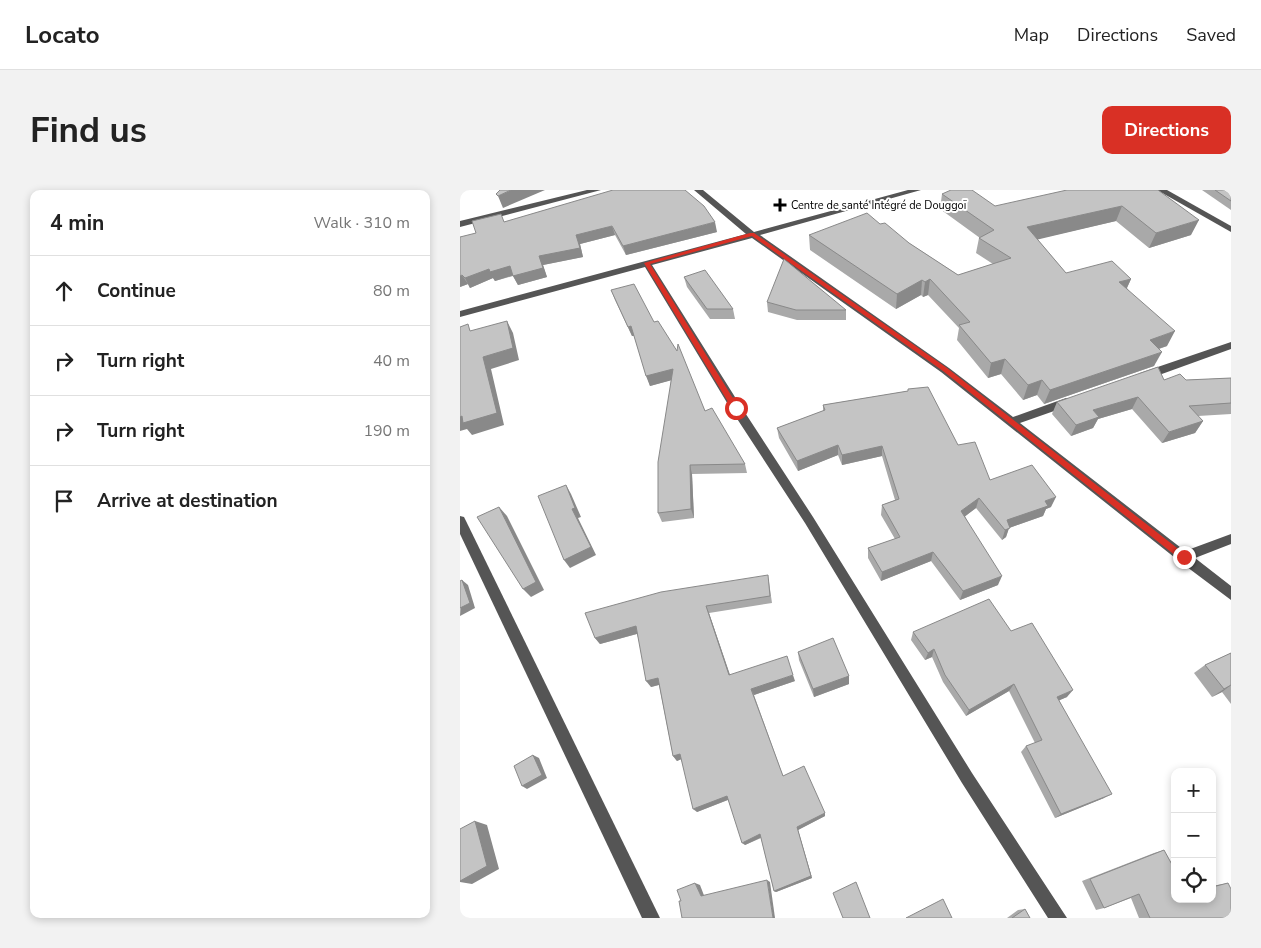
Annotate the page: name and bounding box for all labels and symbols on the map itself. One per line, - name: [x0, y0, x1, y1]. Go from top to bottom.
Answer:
- marker: Centre de santé Intégré de Douggoï: [773, 198, 787, 212]
- place label: Centre de santé Intégré de Douggoï: [791, 198, 967, 213]
- route start: [725, 397, 748, 420]
- route end: [1173, 546, 1196, 569]

